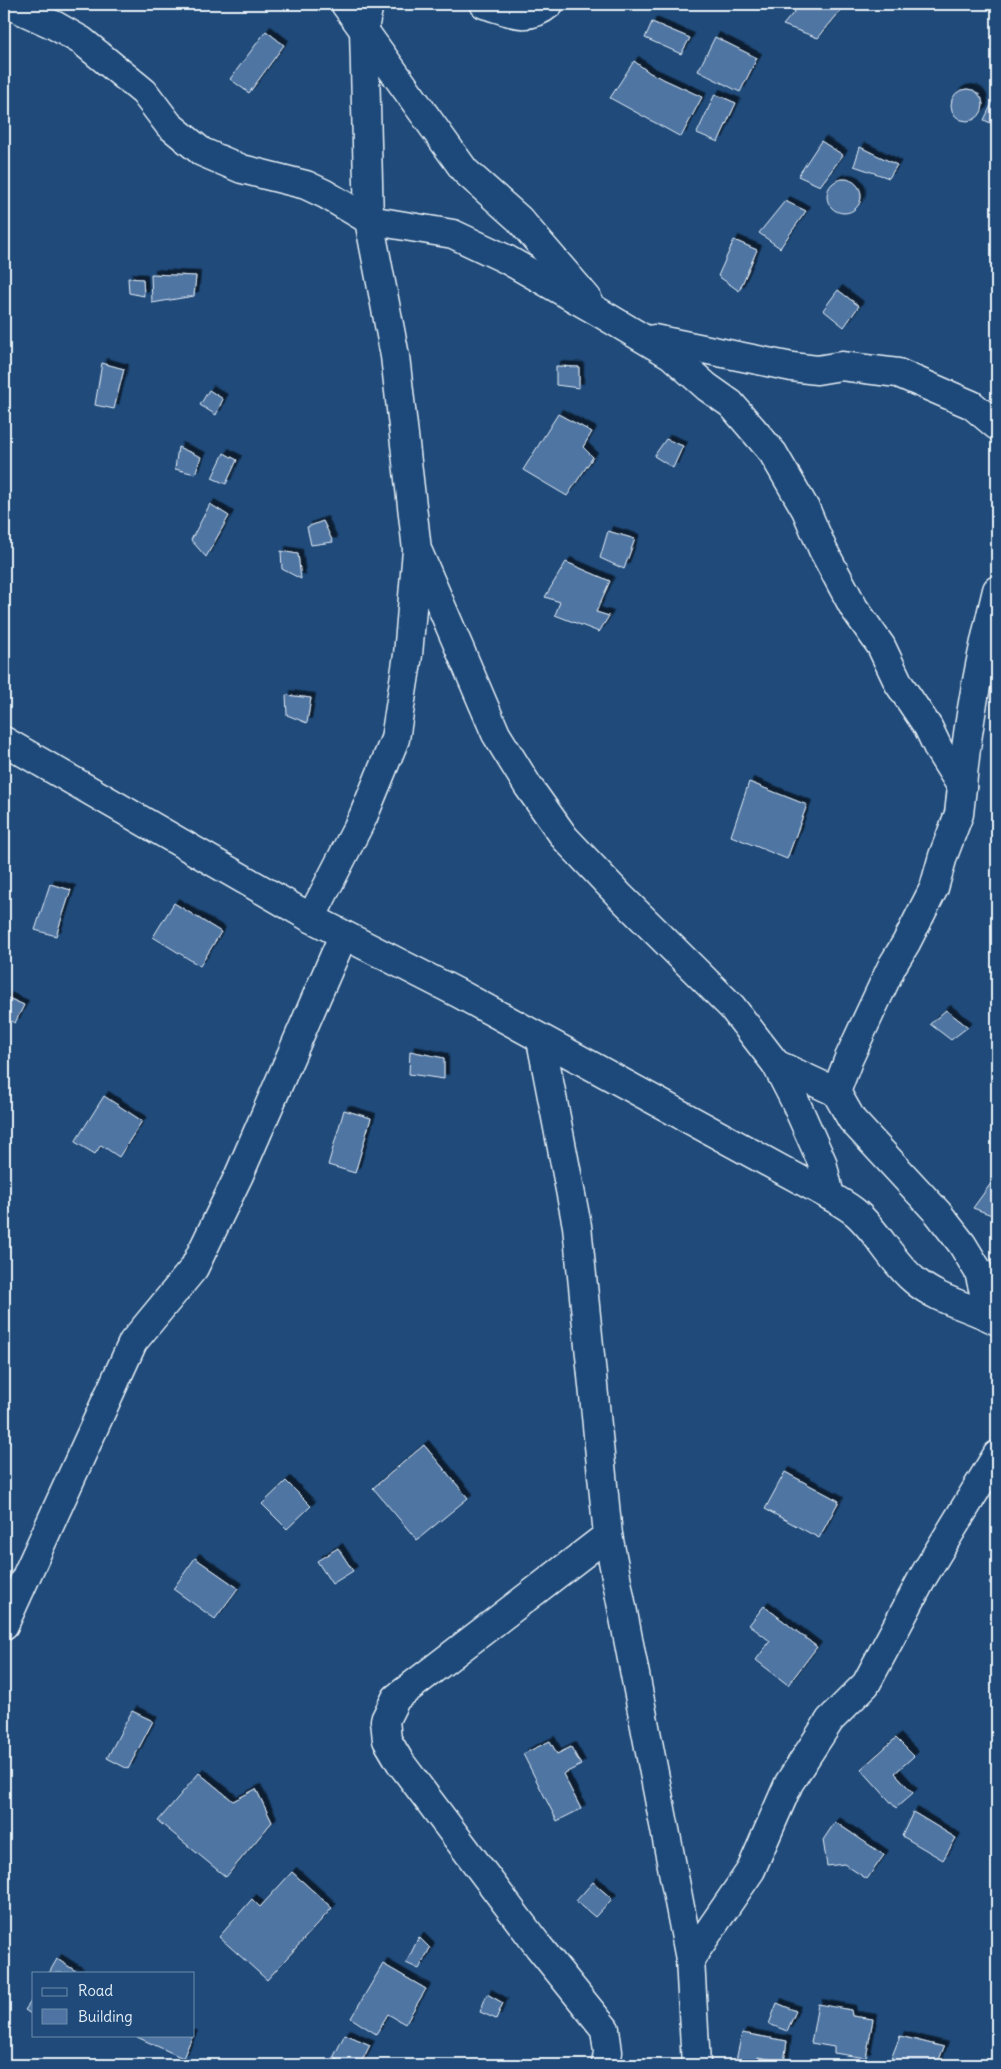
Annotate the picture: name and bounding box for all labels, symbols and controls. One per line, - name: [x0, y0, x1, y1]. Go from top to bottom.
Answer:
- legend: [32, 1972, 195, 2036]
- text: Road: [78, 1981, 113, 2000]
- text: Building: [78, 2007, 133, 2026]

